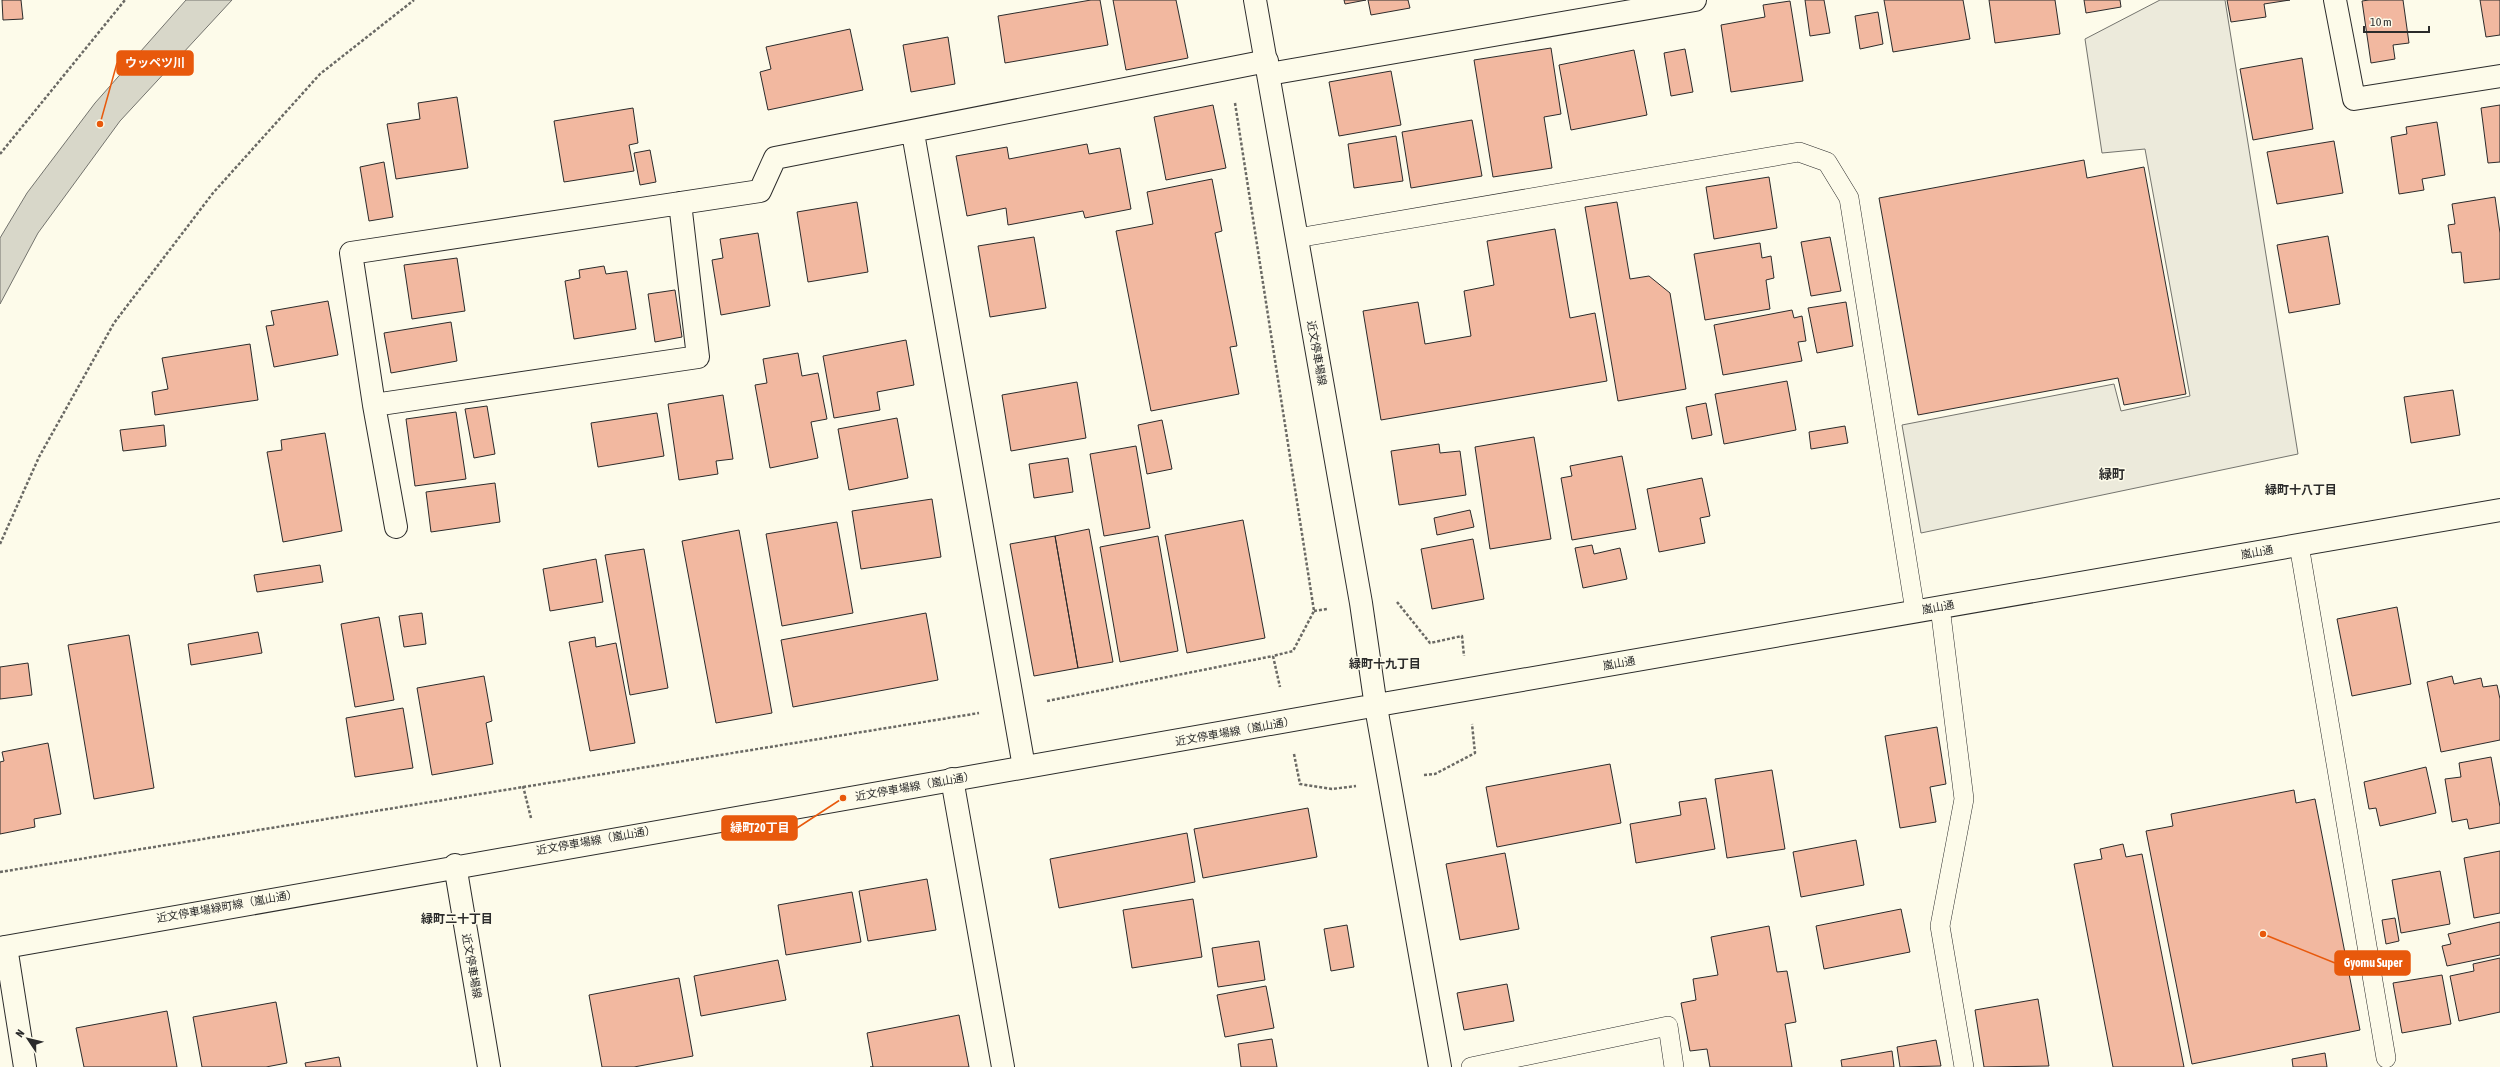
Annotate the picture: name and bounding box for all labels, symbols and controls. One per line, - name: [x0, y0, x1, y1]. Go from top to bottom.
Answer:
- scale bar: [2364, 8, 2429, 34]
- text: 10 m: [2370, 15, 2392, 29]
- callout: ウッペツ川: [117, 51, 193, 75]
- text: ウッペツ川: [125, 56, 185, 70]
- street label: 近文停車場線: [1305, 319, 1329, 387]
- district label: 緑町: [2098, 467, 2125, 482]
- district label: 緑町十八丁目: [2265, 483, 2337, 497]
- street label: 嵐山通: [2240, 543, 2274, 561]
- street label: 嵐山通: [1921, 598, 1955, 616]
- street label: 嵐山通: [1602, 654, 1636, 672]
- district label: 緑町十九丁目: [1349, 657, 1421, 671]
- street label: 近文停車場線（嵐山通）: [1174, 715, 1296, 747]
- street label: 近文停車場線（嵐山通）: [854, 770, 976, 802]
- callout: 緑町20丁目: [722, 816, 797, 840]
- text: 緑町20丁目: [730, 821, 790, 835]
- street label: 近文停車場線（嵐山通）: [535, 824, 657, 856]
- street label: 近文停車場緑町線（嵐山通）: [156, 888, 298, 924]
- district label: 緑町二十丁目: [421, 912, 493, 926]
- street label: 近文停車場線: [460, 932, 484, 1000]
- callout: Gyomu Super: [2335, 951, 2410, 975]
- text: Gyomu Super: [2344, 956, 2403, 970]
- north arrow: [8, 1019, 48, 1059]
- text: N: [13, 1027, 27, 1039]

